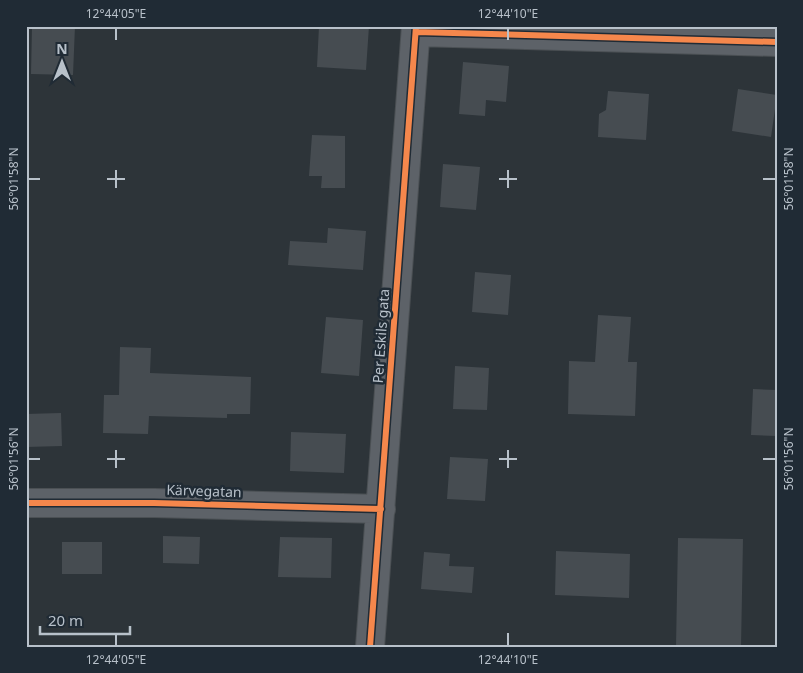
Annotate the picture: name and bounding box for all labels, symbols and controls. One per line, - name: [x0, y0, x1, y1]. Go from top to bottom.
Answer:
- text: 12°44'05"E: [86, 5, 146, 22]
- text: 12°44'10"E: [478, 5, 538, 22]
- north arrow: [38, 38, 88, 88]
- text: N: [56, 39, 68, 58]
- text: 56°01'58"N: [5, 147, 22, 211]
- text: 56°01'58"N: [780, 147, 797, 211]
- street label: Per Eskils gata: [368, 288, 393, 384]
- text: 56°01'56"N: [5, 427, 22, 491]
- text: 56°01'56"N: [780, 427, 797, 491]
- street label: Kärvegatan: [166, 480, 242, 501]
- scale bar: [40, 603, 130, 635]
- text: 20 m: [48, 610, 83, 630]
- text: 12°44'05"E: [86, 651, 146, 668]
- text: 12°44'10"E: [478, 651, 538, 668]

